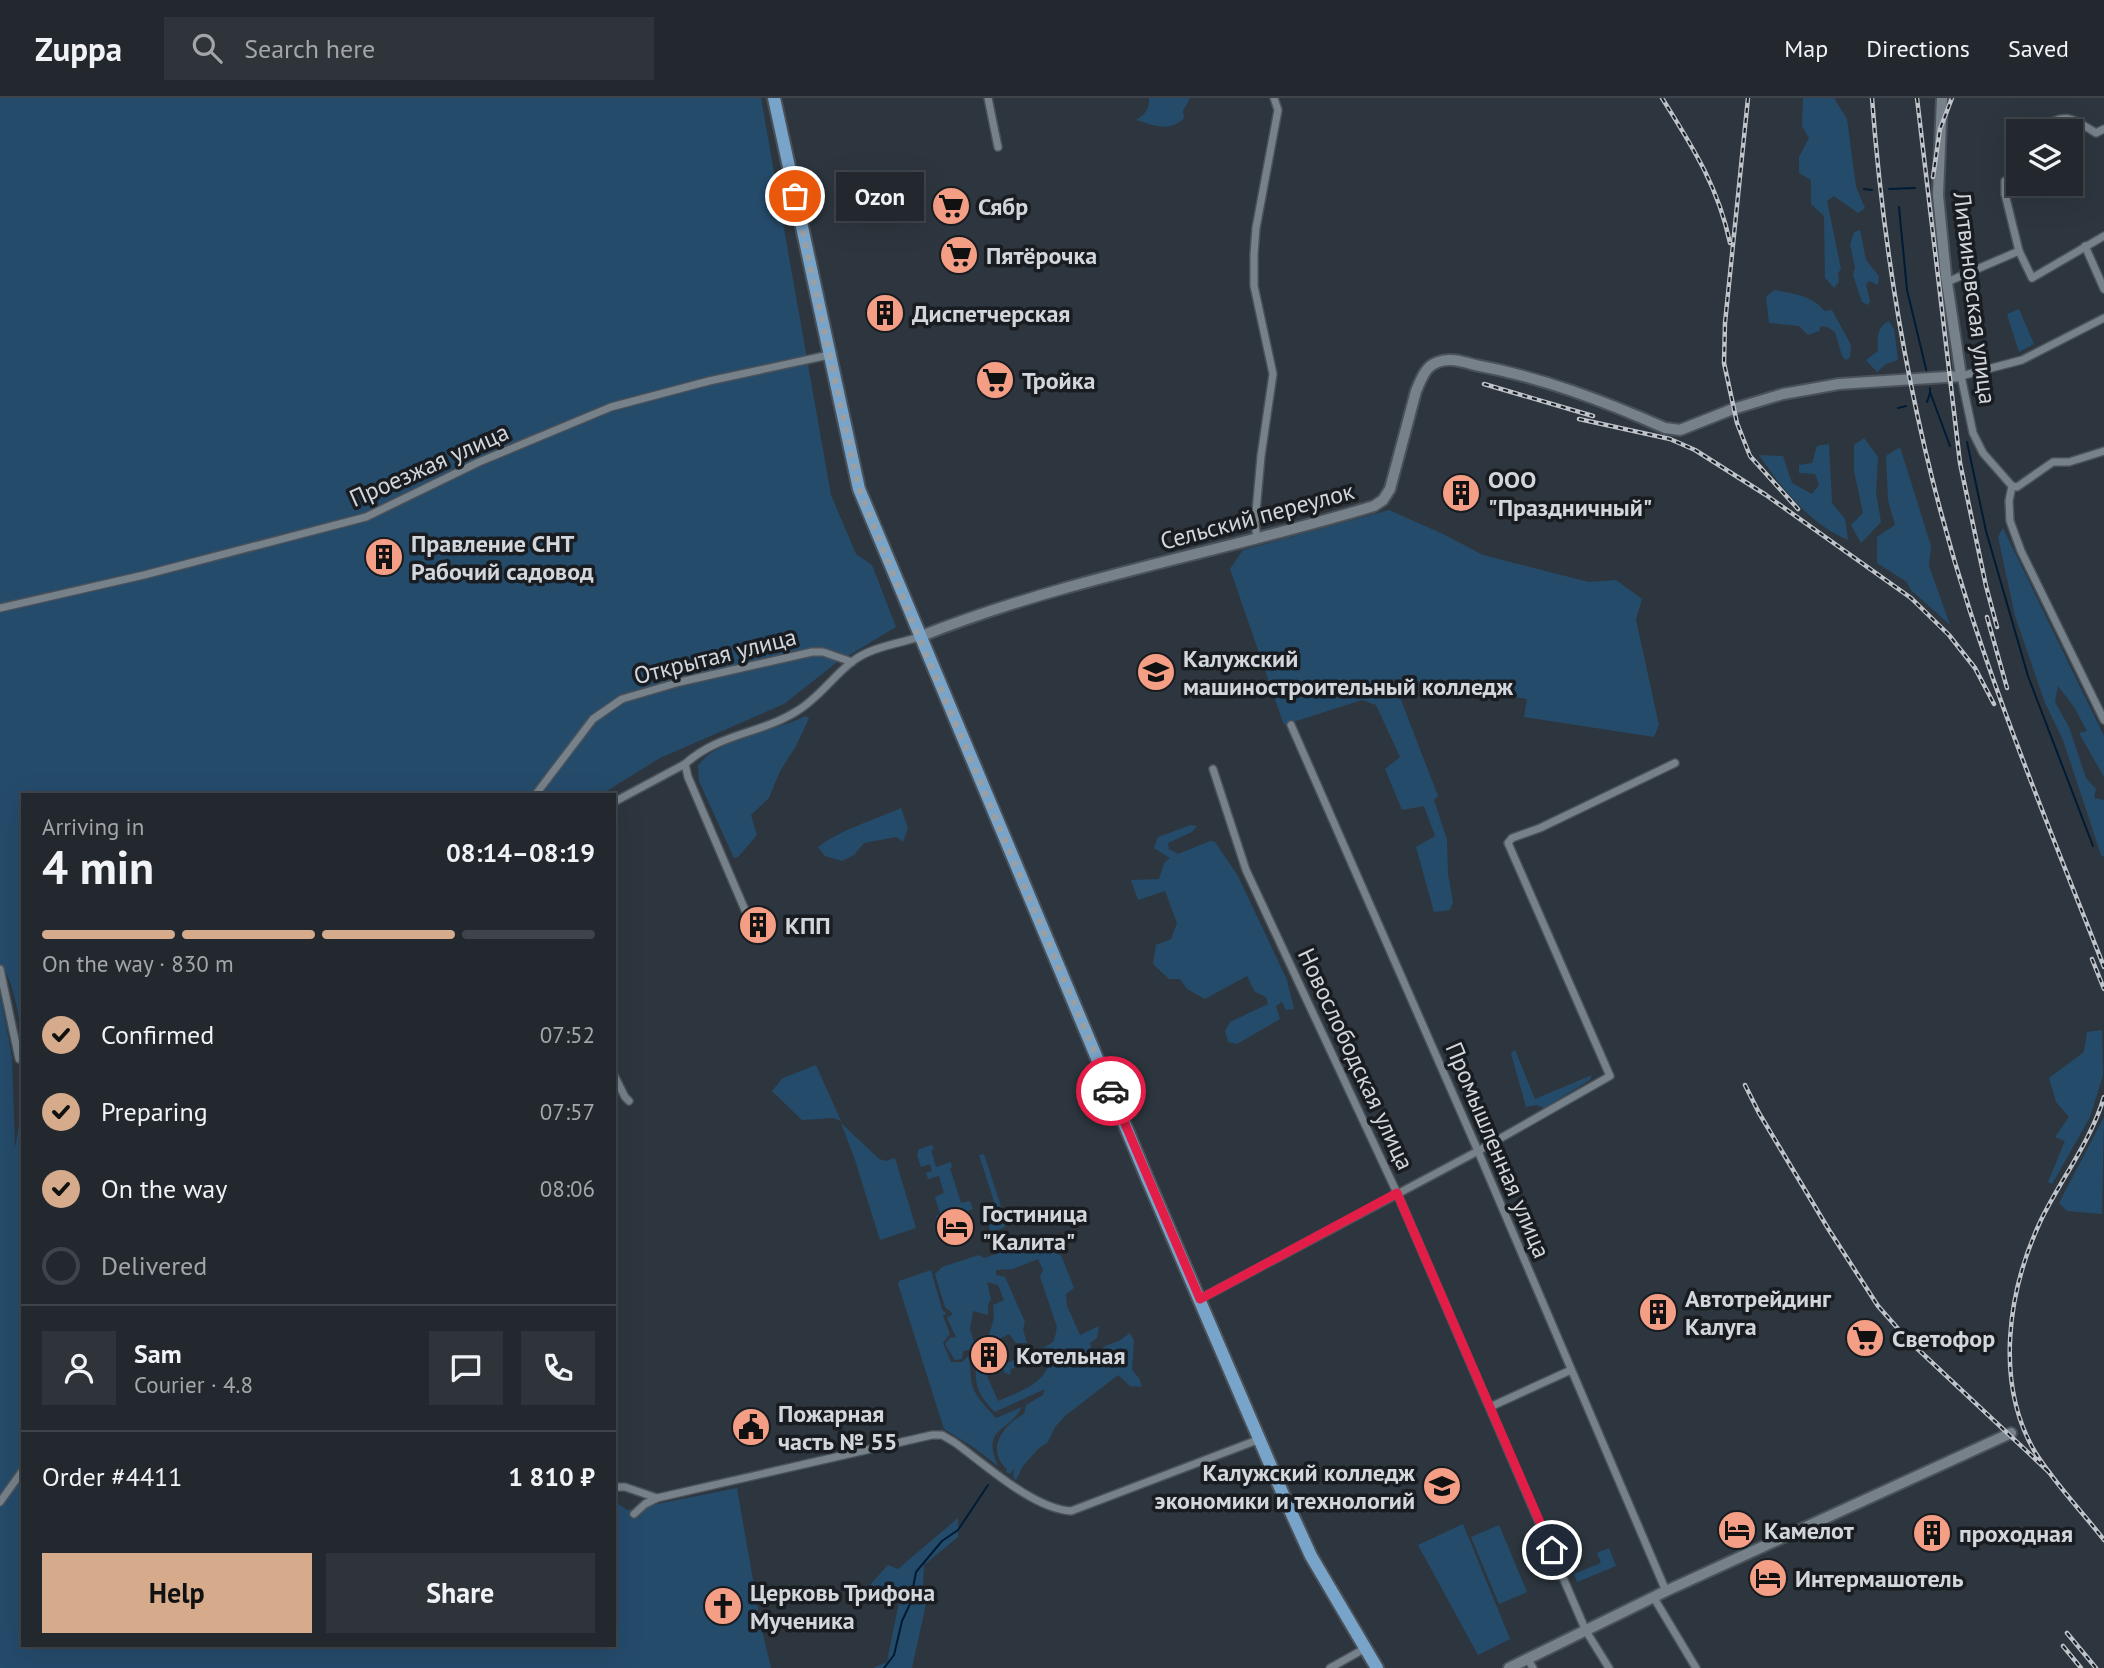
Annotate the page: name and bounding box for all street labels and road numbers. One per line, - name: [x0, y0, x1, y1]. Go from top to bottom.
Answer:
- street label: Литвиновская улица: [1946, 189, 2003, 406]
- street label: Проезжая улица: [345, 416, 513, 514]
- street label: Сельский переулок: [1157, 475, 1358, 557]
- street label: Открытая улица: [630, 621, 800, 691]
- street label: Новослободская улица: [1291, 943, 1421, 1175]
- street label: Промышленная улица: [1438, 1037, 1558, 1263]

